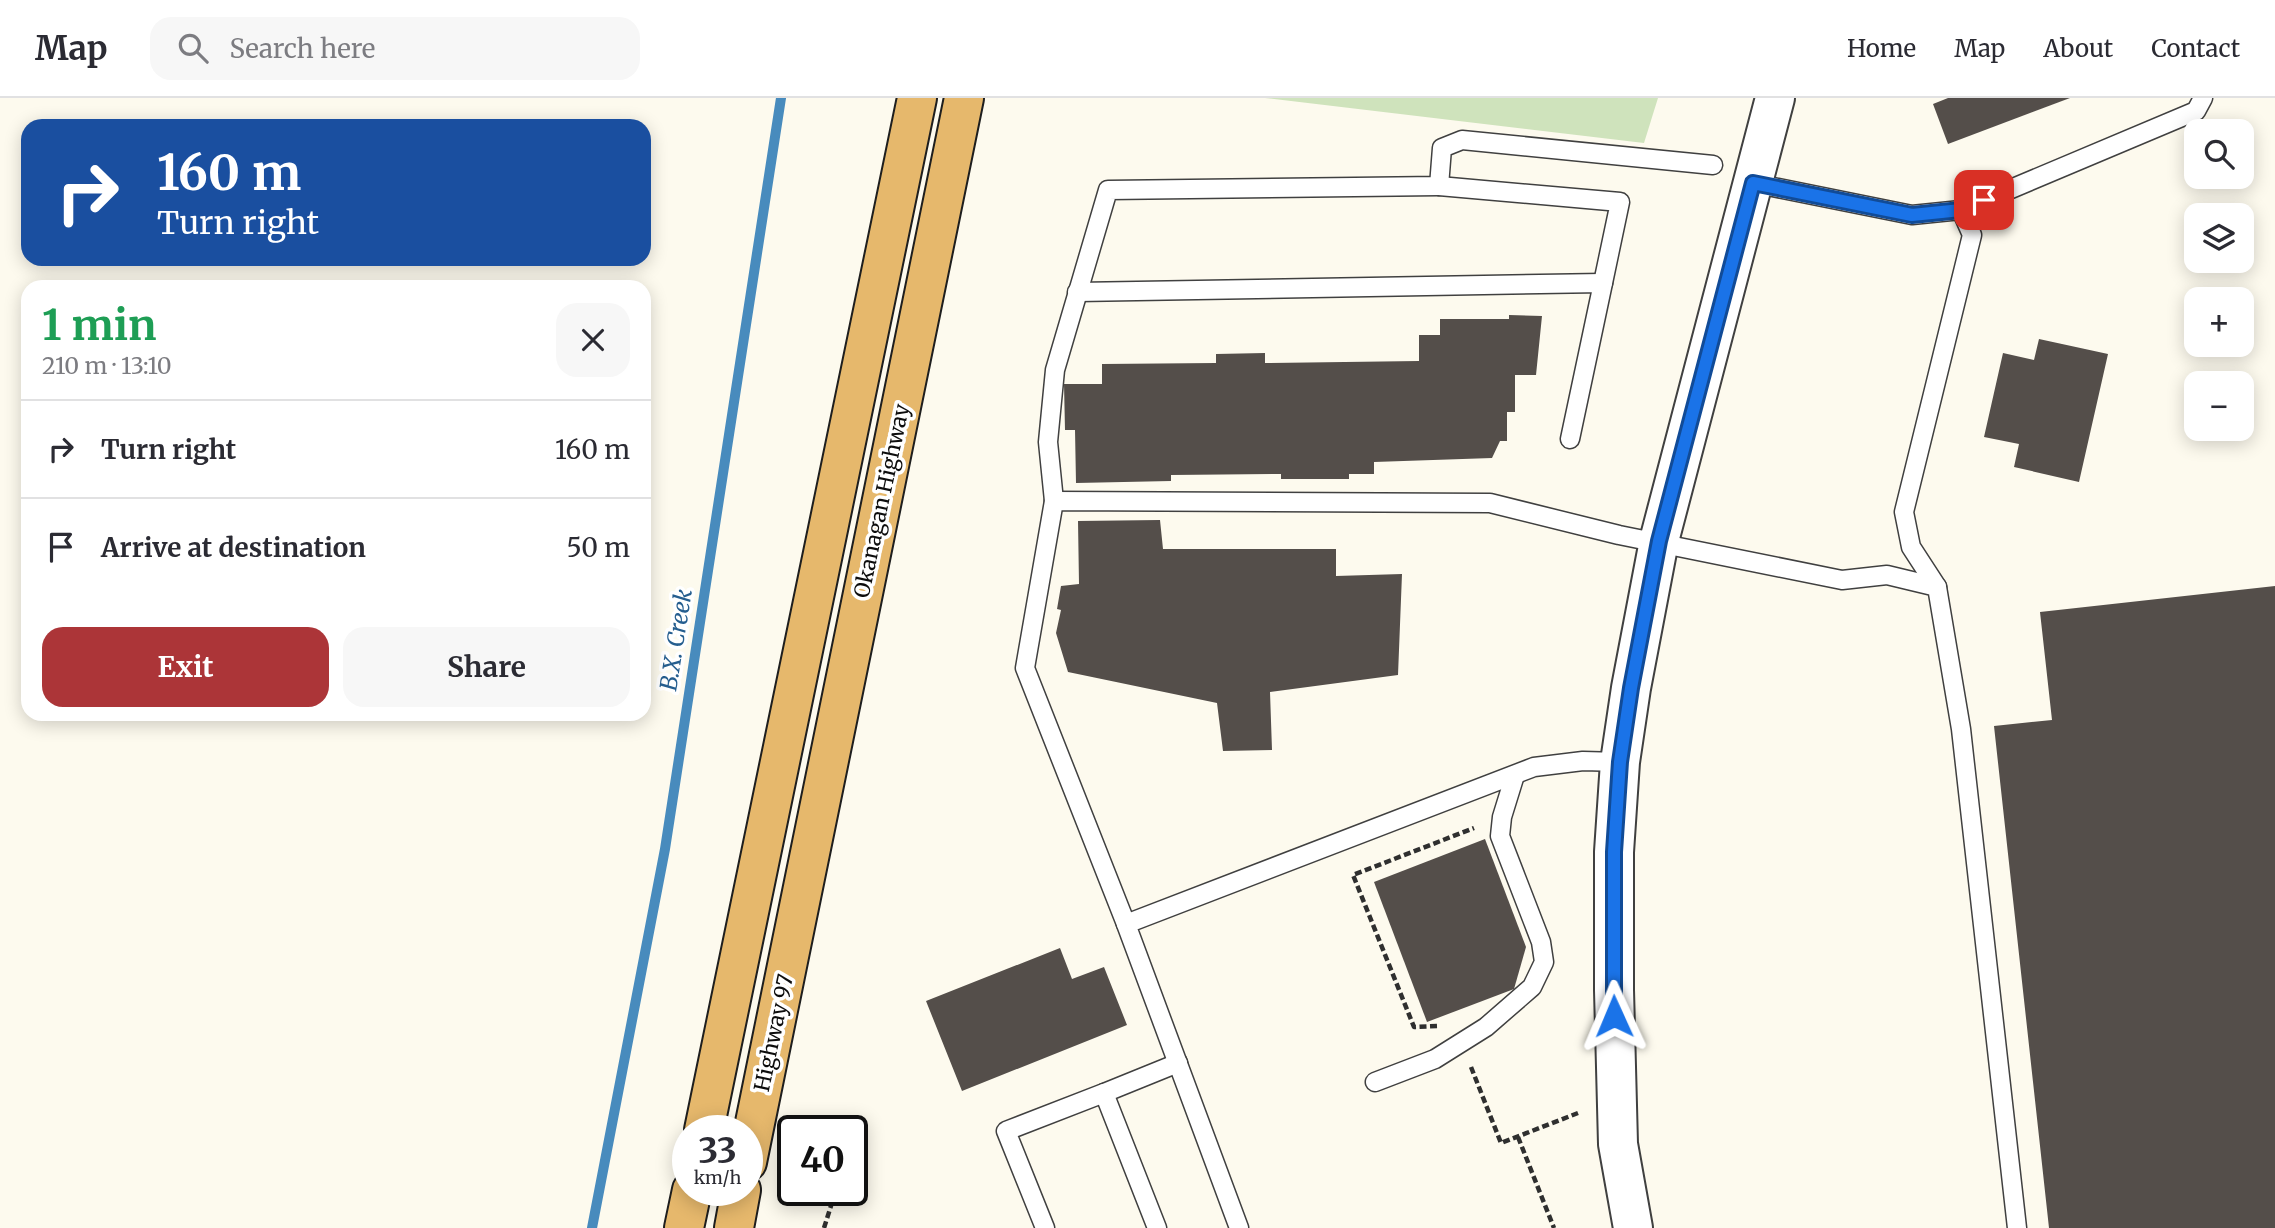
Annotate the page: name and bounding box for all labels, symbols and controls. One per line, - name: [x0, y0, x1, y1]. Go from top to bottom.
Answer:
- search box: [150, 17, 640, 80]
- text: Map: [35, 28, 108, 69]
- icon: search: [174, 29, 212, 67]
- text: Search here: [230, 32, 375, 65]
- text: Home: [1847, 33, 1916, 64]
- text: Map: [1954, 33, 2005, 64]
- text: About: [2043, 33, 2113, 64]
- text: Contact: [2151, 33, 2240, 64]
- map controls: [2184, 119, 2254, 441]
- button: search: [2184, 119, 2254, 189]
- text: 160 m: [157, 142, 301, 203]
- icon: right: [42, 147, 133, 238]
- pin: [1954, 170, 2014, 230]
- icon: arrive: [1965, 181, 2003, 219]
- text: Turn right: [157, 203, 319, 243]
- button: layers: [2184, 203, 2254, 273]
- button: +: [2184, 287, 2254, 357]
- text: 1 min: [42, 299, 156, 351]
- button: close: [556, 303, 630, 377]
- text: 210 m · 13:10: [42, 351, 172, 380]
- button: −: [2184, 371, 2254, 441]
- street label: Okanagan Highway: [848, 401, 915, 600]
- icon: right: [42, 430, 80, 468]
- text: Turn right: [101, 433, 236, 466]
- text: 160 m: [555, 433, 630, 466]
- icon: arrive: [42, 528, 80, 566]
- text: Arrive at destination: [101, 531, 366, 564]
- text: 50 m: [566, 531, 630, 564]
- water label: B.X. Creek: [653, 587, 698, 693]
- button: Exit: [42, 627, 329, 707]
- button: Share: [343, 627, 630, 707]
- street label: Highway 97: [748, 972, 799, 1094]
- position arrow: [1577, 979, 1651, 1053]
- speed limit sign: 40: [777, 1115, 868, 1206]
- text: 33: [698, 1129, 737, 1173]
- text: km/h: [694, 1166, 741, 1189]

